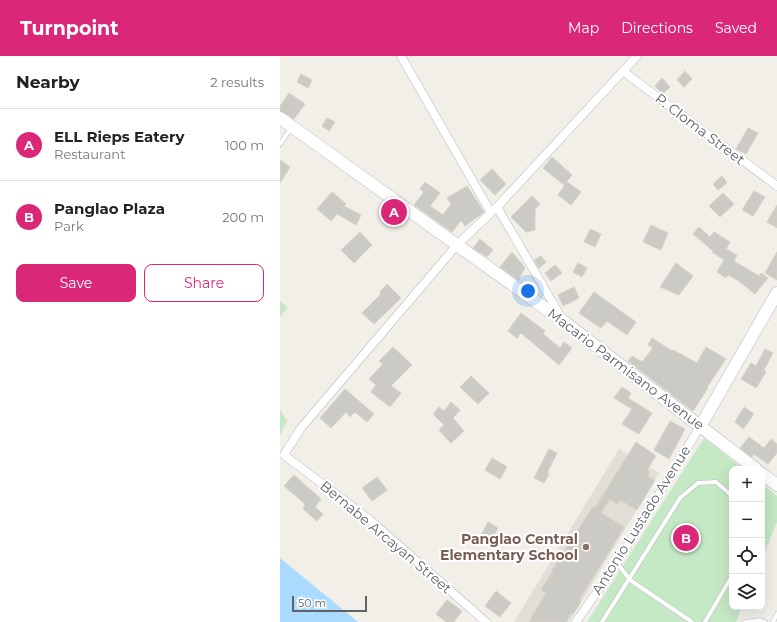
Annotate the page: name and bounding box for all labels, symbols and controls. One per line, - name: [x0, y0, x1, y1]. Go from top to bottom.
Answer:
- text: Turnpoint: [20, 17, 119, 40]
- text: Map: [568, 19, 599, 37]
- text: Directions: [621, 19, 693, 37]
- text: Saved: [715, 19, 757, 37]
- text: Nearby: [16, 72, 80, 92]
- text: 2 results: [210, 74, 264, 90]
- street label: P. Cloma Street: [652, 89, 749, 169]
- text: ELL Rieps Eatery: [54, 127, 184, 146]
- text: A: [24, 137, 34, 153]
- text: 100 m: [225, 137, 264, 153]
- text: Restaurant: [54, 146, 125, 162]
- pin: A: [381, 197, 407, 227]
- text: Panglao Plaza: [54, 199, 165, 218]
- text: B: [24, 209, 34, 225]
- text: 200 m: [222, 209, 264, 225]
- text: Park: [54, 218, 84, 234]
- button: Save: [16, 264, 136, 302]
- button: Share: [144, 264, 264, 302]
- your location: [518, 281, 538, 301]
- street label: Macario Parmisano Avenue: [544, 304, 708, 434]
- street label: Antonio Lustado Avenue: [588, 442, 694, 598]
- map controls: [729, 466, 765, 610]
- button: +: [729, 466, 765, 502]
- street label: Bernabe Arcayan Street: [317, 477, 456, 598]
- button: −: [729, 502, 765, 538]
- pin: B: [673, 523, 699, 553]
- place label: Panglao Central Elementary School: [440, 530, 578, 564]
- button: locate: [729, 538, 765, 574]
- marker: Panglao Central Elementary School: [581, 542, 591, 552]
- button: layers: [729, 574, 765, 610]
- scale bar: [292, 594, 367, 613]
- text: 50 m: [298, 596, 326, 610]

